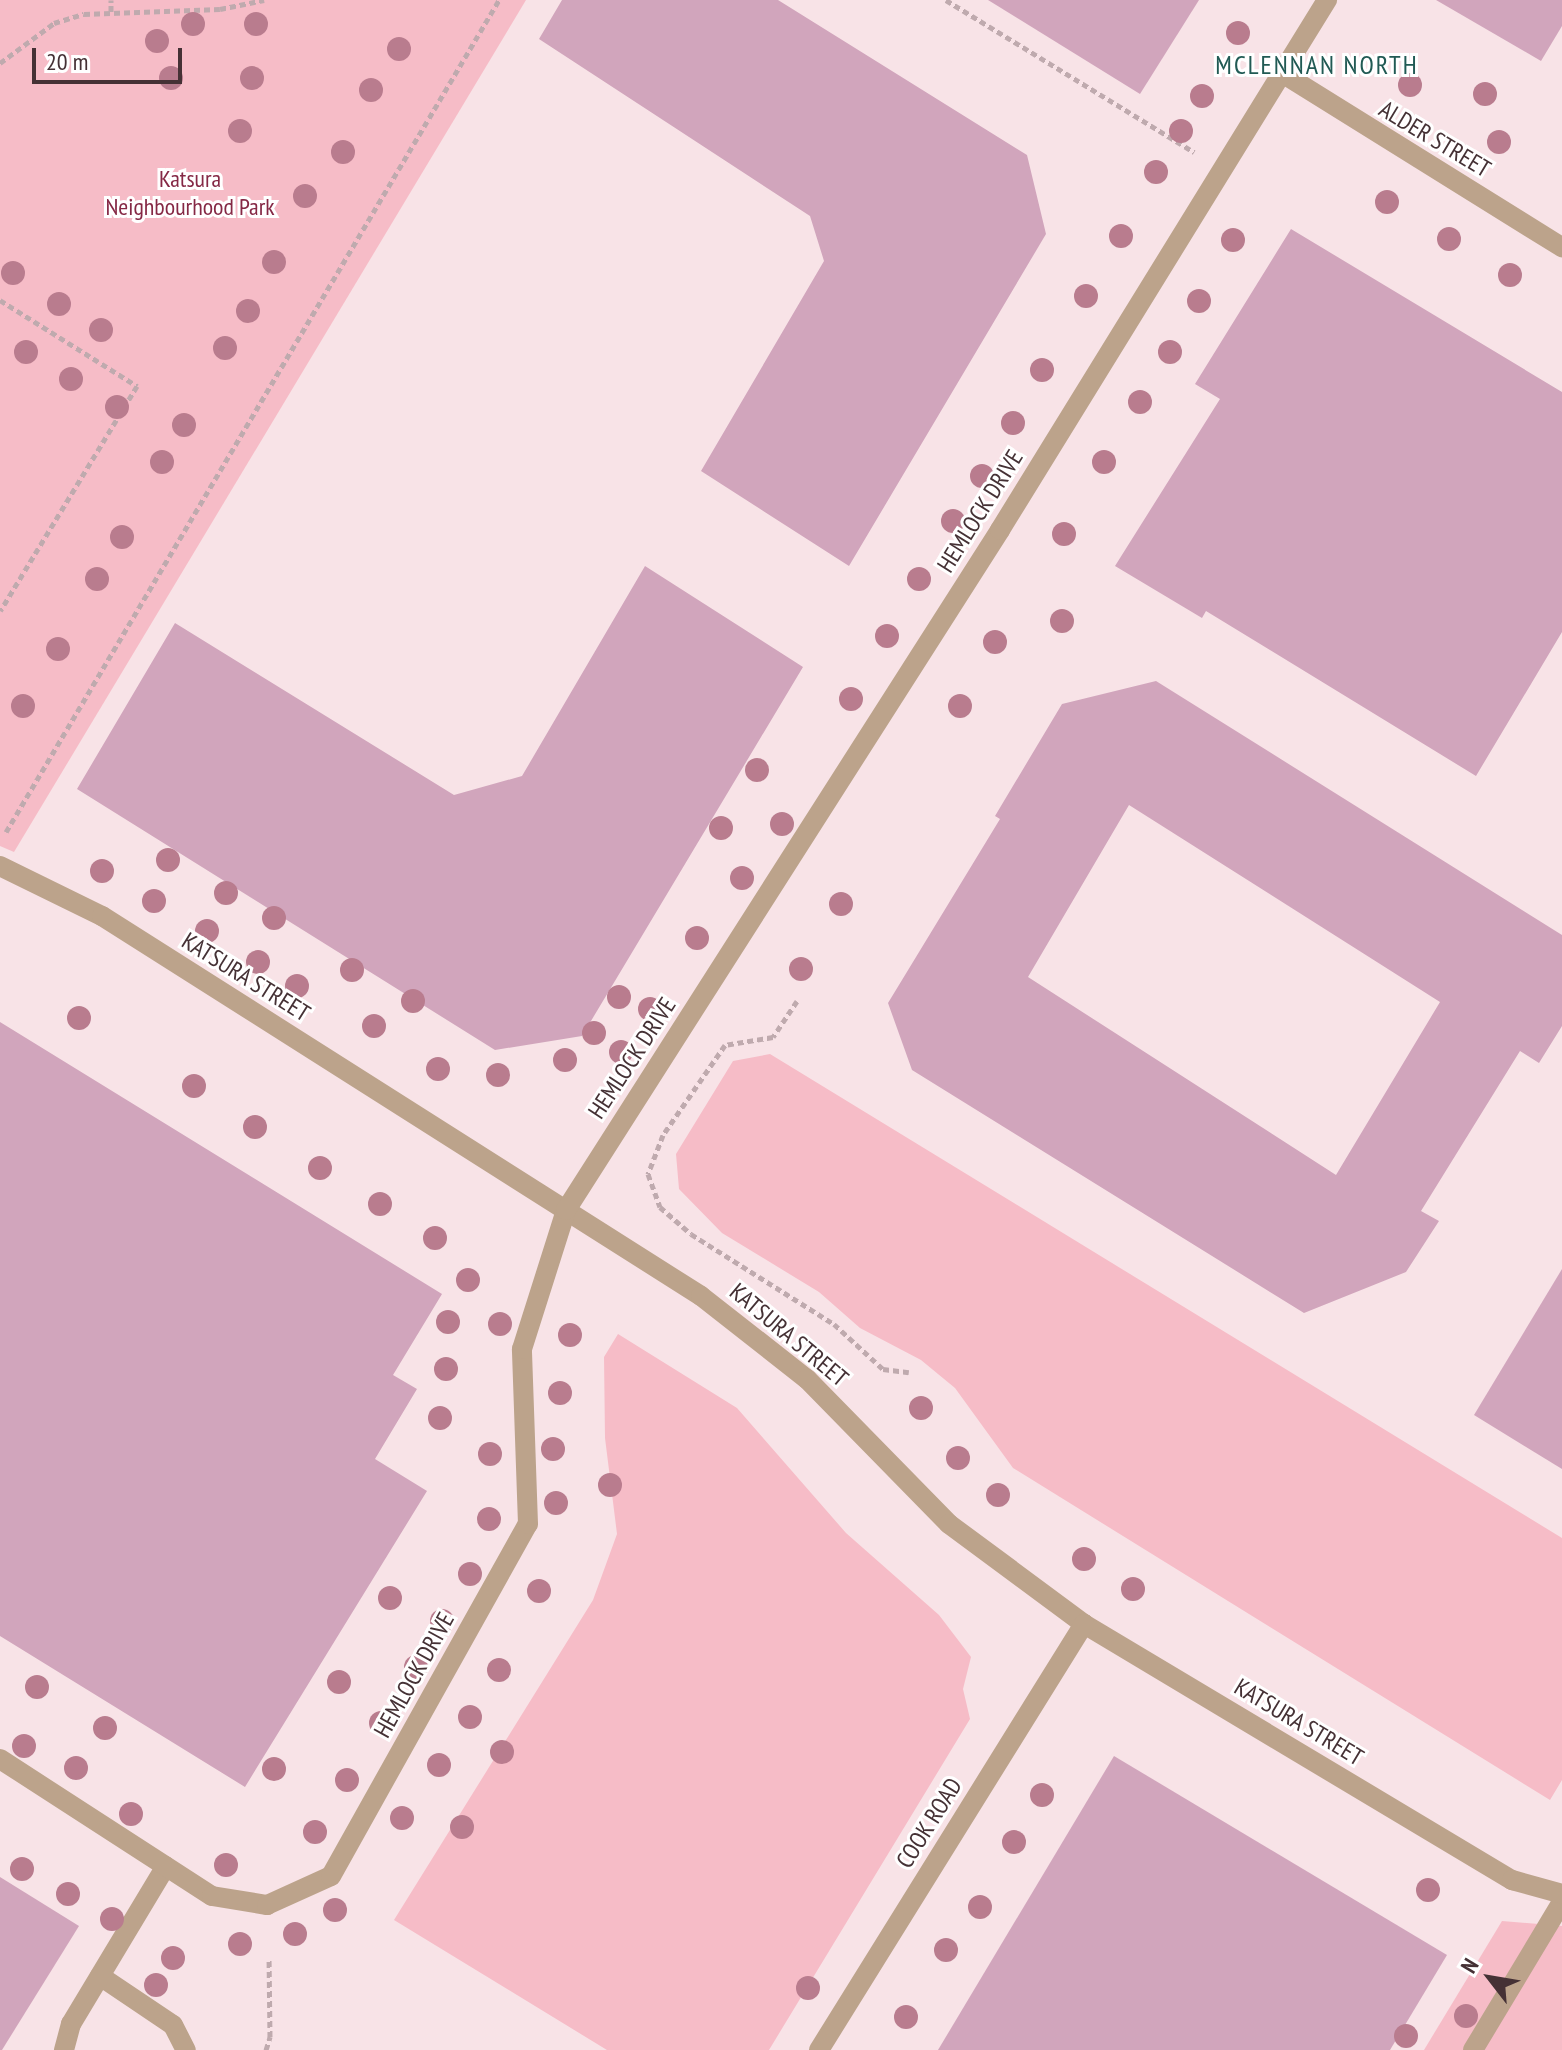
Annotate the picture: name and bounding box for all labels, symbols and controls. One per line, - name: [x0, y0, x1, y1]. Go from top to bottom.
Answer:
- scale bar: [36, 32, 186, 82]
- text: 20 m: [46, 46, 88, 77]
- district label: MCLENNAN NORTH: [1215, 49, 1419, 81]
- street label: ALDER STREET: [1374, 95, 1496, 183]
- park label: Katsura Neighbourhood Park: [105, 165, 275, 221]
- street label: HEMLOCK DRIVE: [931, 444, 1029, 578]
- street label: KATSURA STREET: [176, 926, 316, 1028]
- street label: HEMLOCK DRIVE: [582, 992, 682, 1124]
- street label: KATSURA STREET: [724, 1277, 854, 1393]
- street label: HEMLOCK DRIVE: [368, 1607, 460, 1743]
- street label: KATSURA STREET: [1229, 1672, 1369, 1772]
- street label: COOK ROAD: [890, 1772, 968, 1874]
- north arrow: [1450, 1938, 1530, 2018]
- text: N: [1454, 1953, 1484, 1978]

